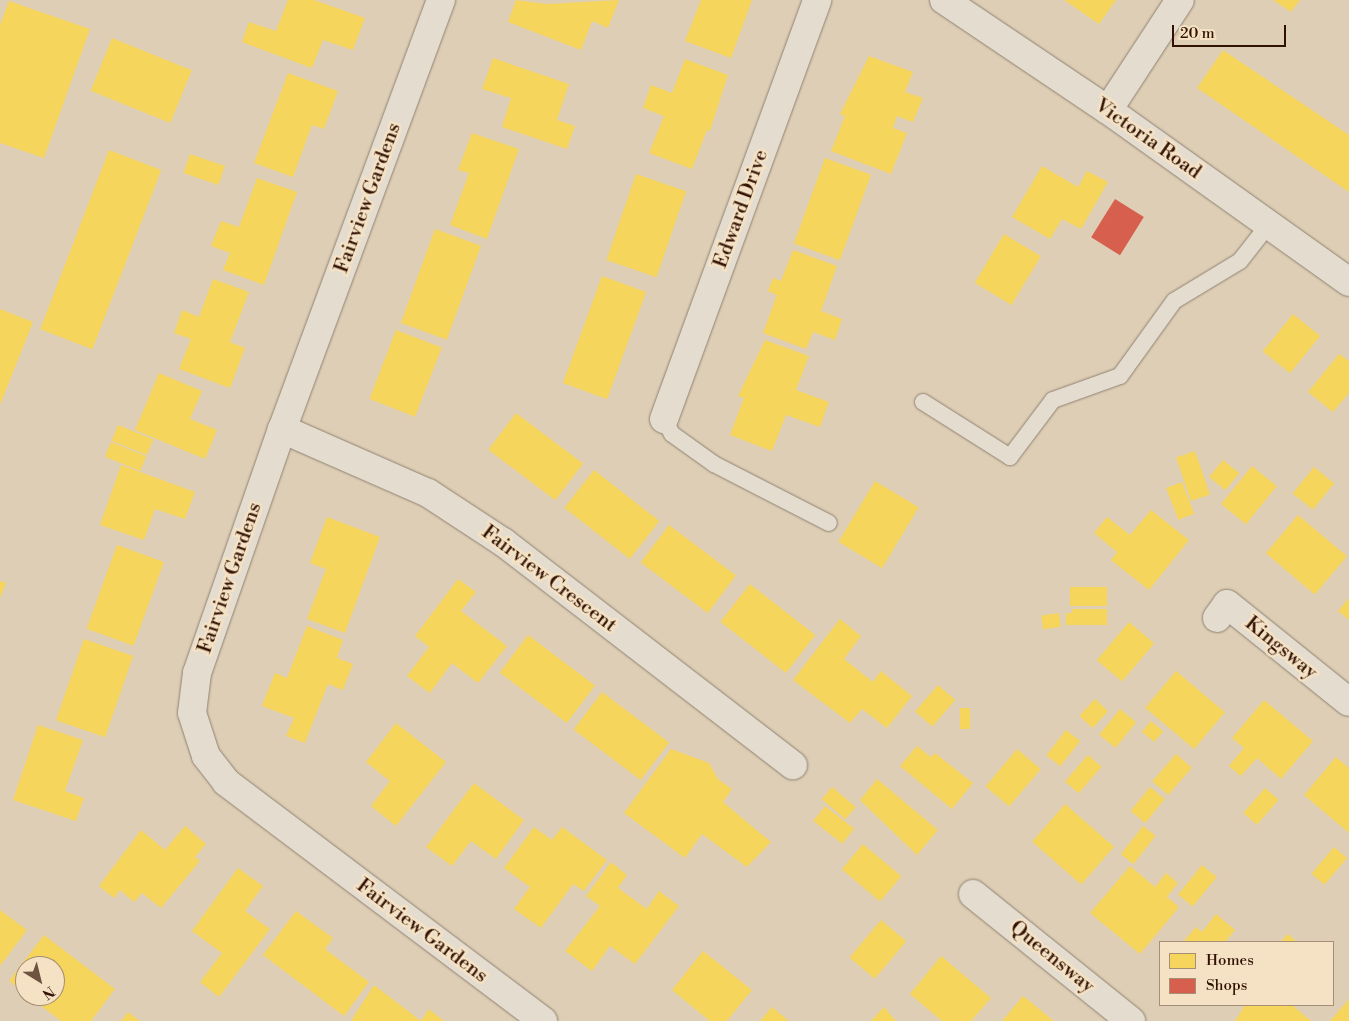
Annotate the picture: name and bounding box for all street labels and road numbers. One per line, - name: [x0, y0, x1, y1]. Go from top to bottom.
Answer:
- street label: Victoria Road: [1090, 94, 1206, 184]
- street label: Fairview Gardens: [330, 120, 406, 276]
- street label: Edward Drive: [708, 146, 774, 272]
- street label: Fairview Gardens: [193, 499, 267, 657]
- street label: Fairview Crescent: [477, 520, 621, 638]
- street label: Kingsway: [1240, 612, 1322, 684]
- street label: Fairview Gardens: [352, 874, 492, 988]
- street label: Queensway: [1005, 916, 1099, 998]

